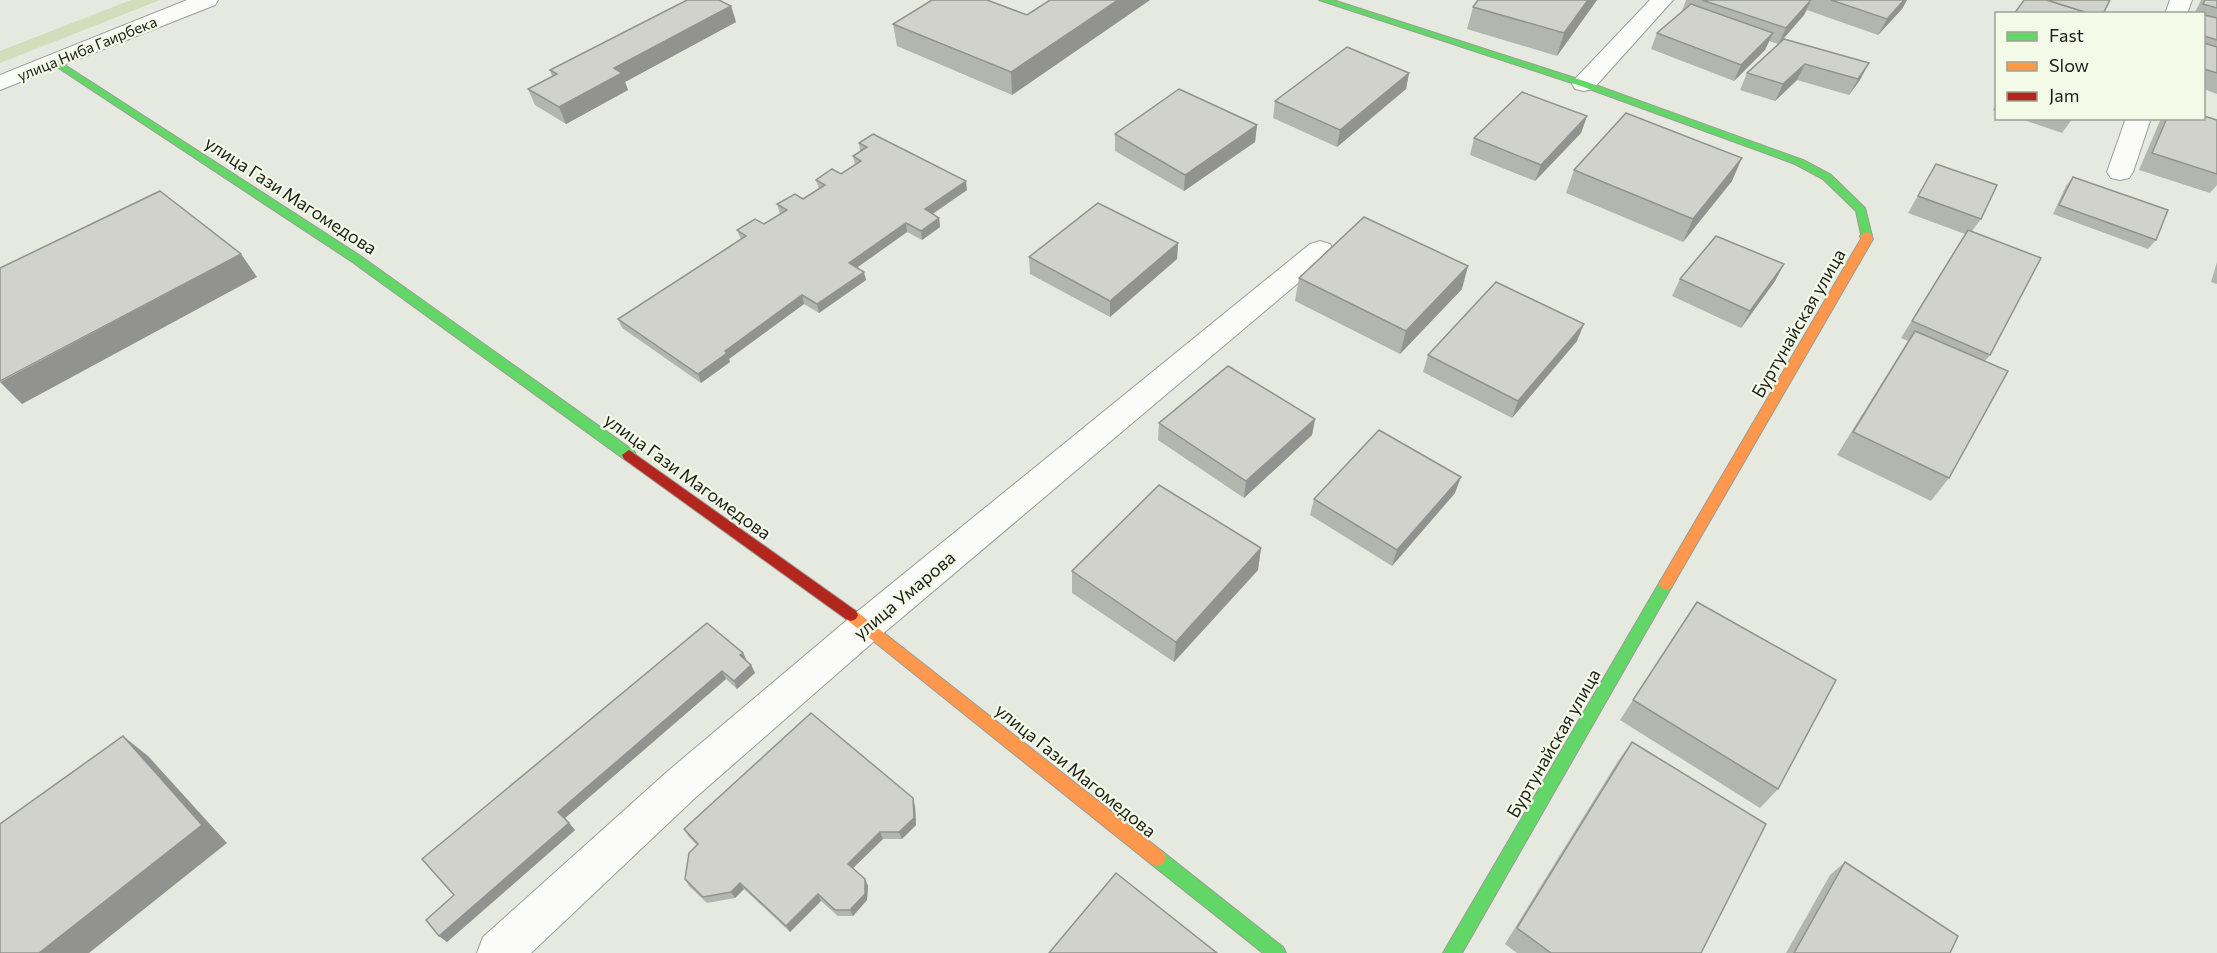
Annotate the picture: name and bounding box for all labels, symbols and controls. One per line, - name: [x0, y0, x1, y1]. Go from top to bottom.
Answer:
- street label: улица Ниба Гаирбека: [15, 12, 159, 84]
- legend: [1995, 12, 2205, 120]
- text: Fast: [2049, 24, 2084, 46]
- text: Slow: [2049, 54, 2089, 76]
- text: Jam: [2049, 84, 2079, 106]
- street label: улица Гази Магомедова: [201, 131, 381, 259]
- street label: Буртунайская улица: [1746, 245, 1850, 401]
- street label: улица Гази Магомедова: [600, 408, 776, 544]
- street label: улица Умарова: [849, 546, 959, 644]
- street label: Буртунайская улица: [1501, 665, 1605, 821]
- street label: улица Гази Магомедова: [991, 698, 1161, 842]

